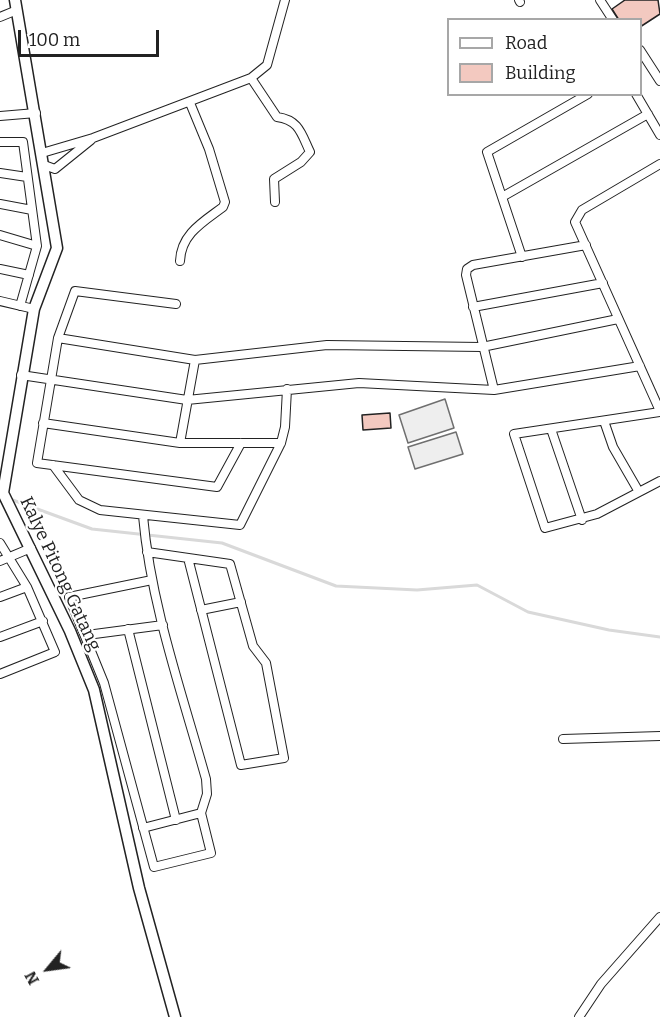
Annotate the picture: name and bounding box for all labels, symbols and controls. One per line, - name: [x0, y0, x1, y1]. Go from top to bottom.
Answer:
- scale bar: [21, 18, 162, 56]
- legend: [447, 18, 642, 96]
- text: 100 m: [29, 29, 80, 51]
- text: Road: [505, 32, 547, 54]
- text: Building: [505, 62, 576, 84]
- street label: Kalye Pitong Gatang: [15, 494, 105, 654]
- north arrow: [18, 939, 78, 999]
- text: N: [21, 968, 43, 988]

